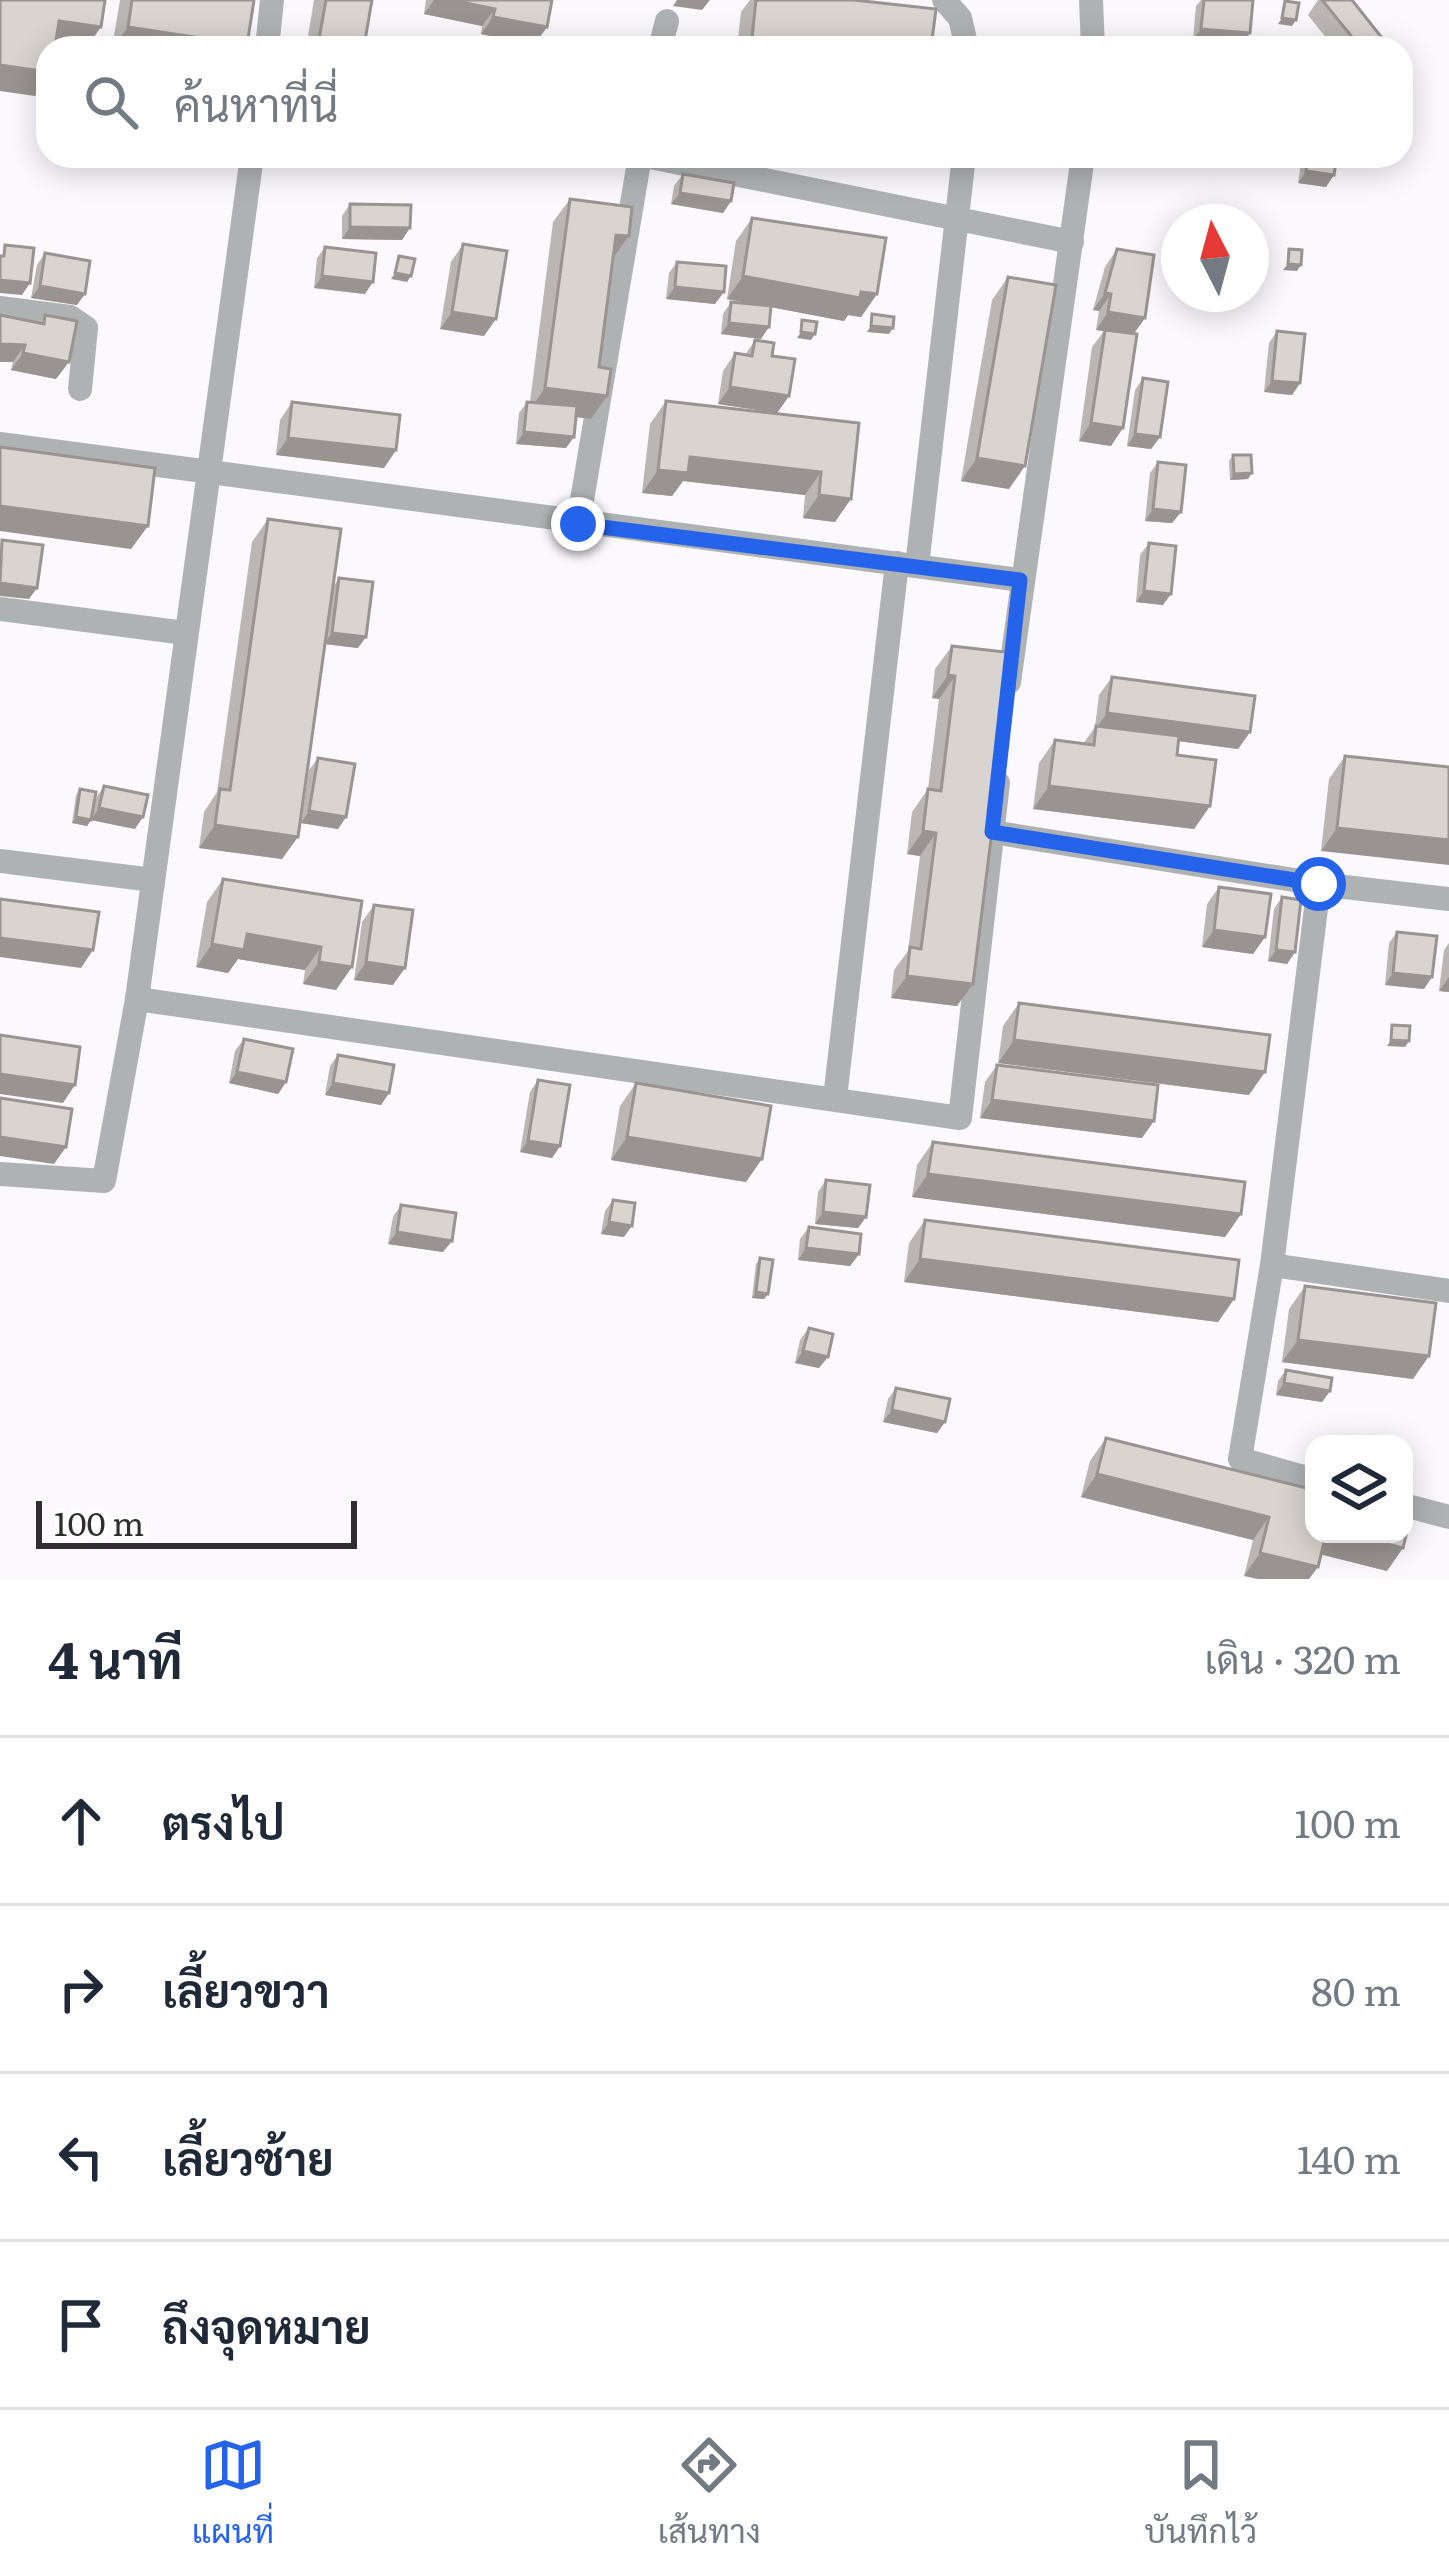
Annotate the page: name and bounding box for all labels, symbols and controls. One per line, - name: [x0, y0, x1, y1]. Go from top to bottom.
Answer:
- search box: [36, 36, 1413, 168]
- icon: search: [78, 69, 144, 135]
- text: ค้นหาที่นี่: [174, 69, 338, 136]
- north arrow: [1161, 204, 1269, 312]
- route end: [551, 497, 605, 551]
- route start: [1292, 857, 1346, 911]
- map controls: [1305, 1435, 1413, 1543]
- button: layers: [1305, 1435, 1413, 1543]
- scale bar: [36, 1495, 357, 1548]
- text: 100 m: [54, 1497, 144, 1546]
- text: 4 นาที: [48, 1619, 183, 1695]
- text: เดิน · 320 m: [1204, 1628, 1401, 1686]
- text: ตรงไป: [162, 1787, 285, 1854]
- icon: ahead: [48, 1788, 114, 1854]
- text: 100 m: [1294, 1792, 1401, 1850]
- text: เลี้ยวขวา: [162, 1955, 330, 2022]
- icon: right: [48, 1956, 114, 2022]
- text: 80 m: [1311, 1960, 1401, 2018]
- text: เลี้ยวซ้าย: [162, 2123, 334, 2190]
- icon: left: [48, 2124, 114, 2190]
- text: 140 m: [1297, 2128, 1401, 2186]
- text: ถึงจุดหมาย: [162, 2291, 371, 2358]
- icon: arrive: [48, 2292, 114, 2358]
- tab: แผนที่: [192, 2432, 274, 2553]
- tab: เส้นทาง: [658, 2432, 761, 2553]
- tab: บันทึกไว้: [1144, 2432, 1257, 2553]

